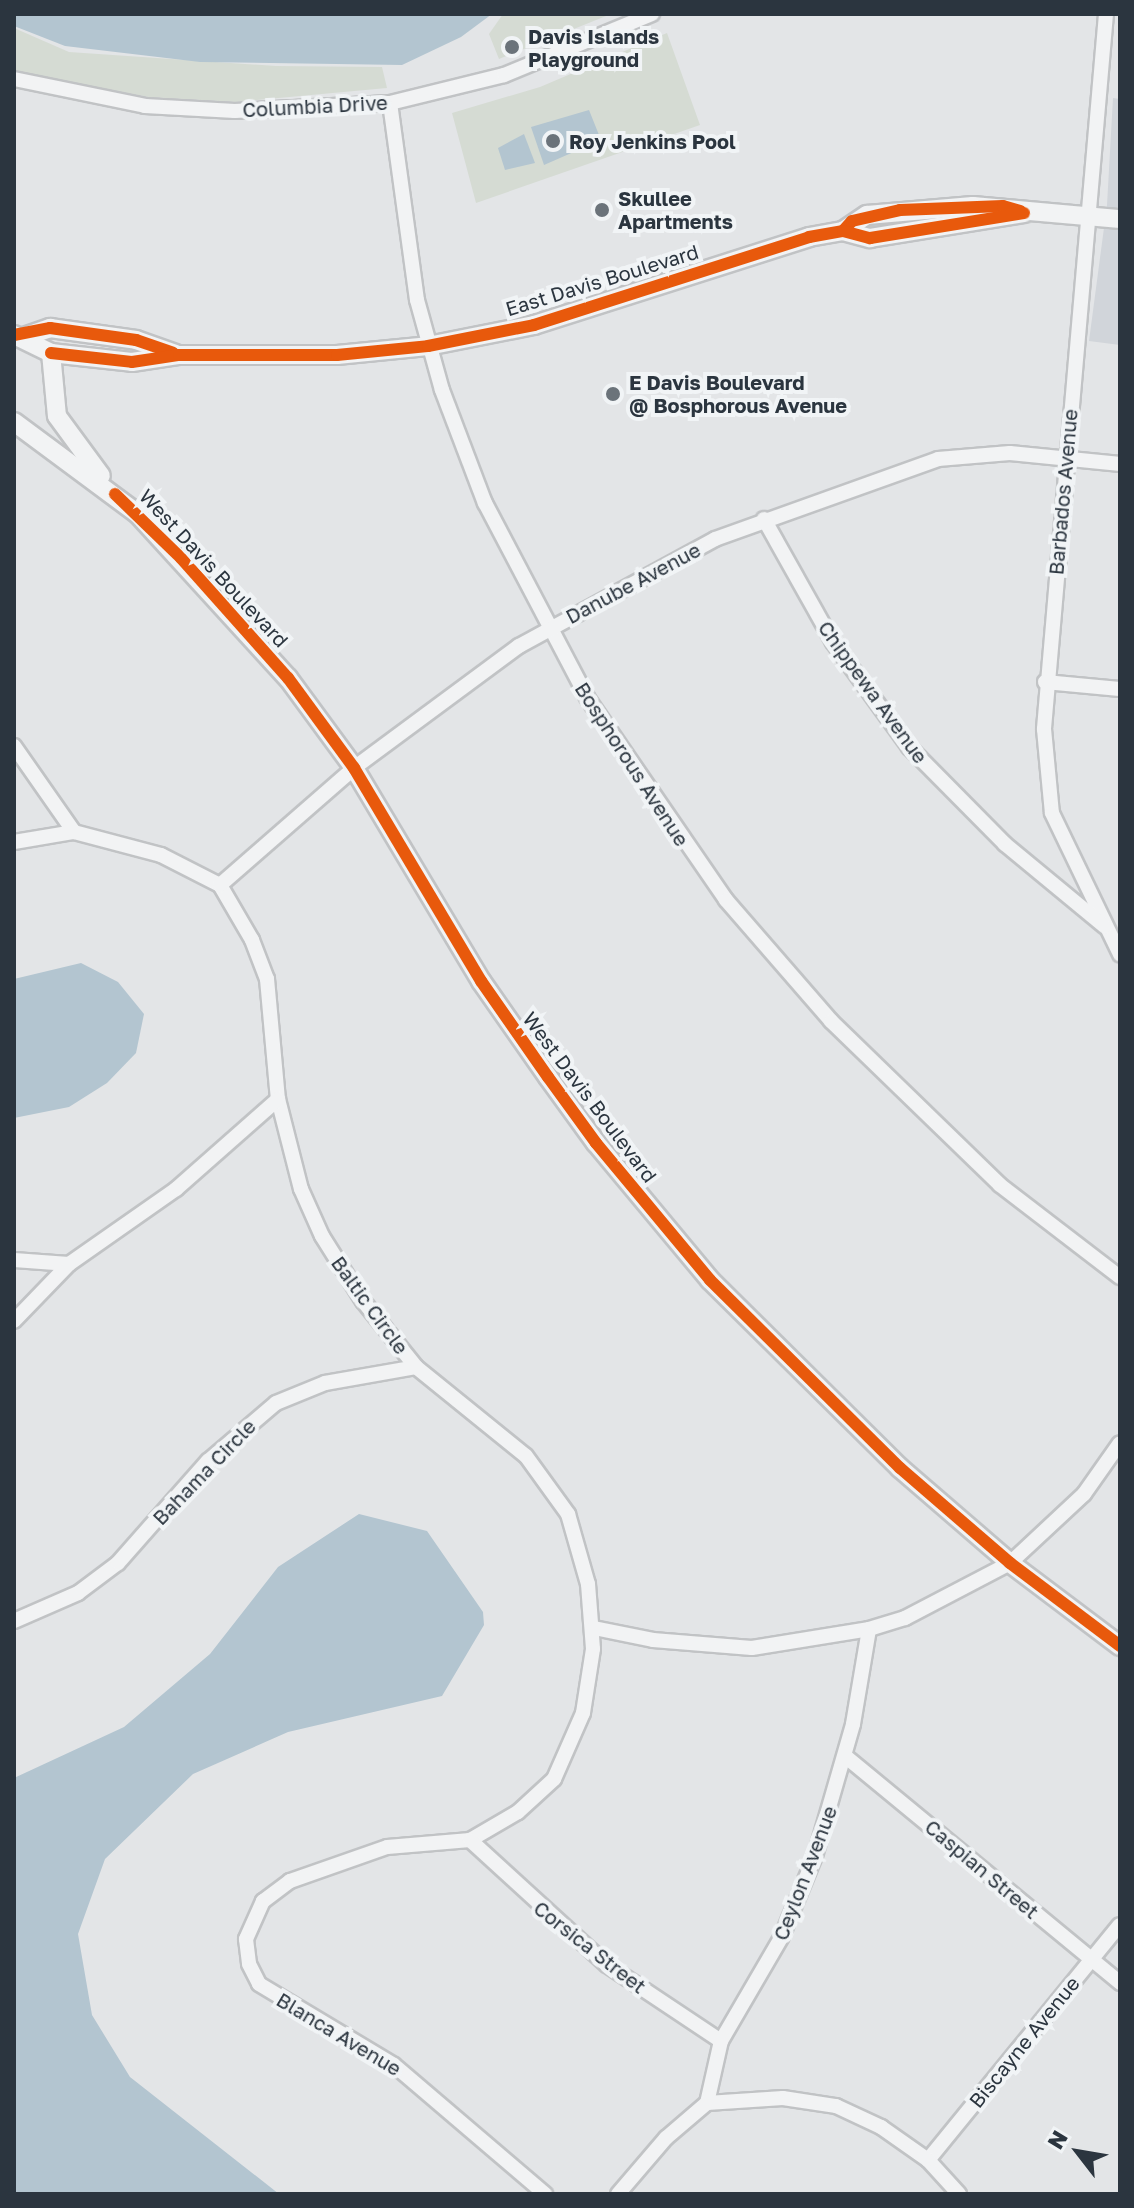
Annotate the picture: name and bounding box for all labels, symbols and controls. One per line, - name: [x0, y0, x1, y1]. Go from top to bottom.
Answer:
- place label: Davis Islands Playground: [528, 24, 659, 71]
- marker: Davis Islands Playground: [503, 38, 521, 56]
- street label: Columbia Drive: [242, 90, 388, 122]
- place label: Roy Jenkins Pool: [569, 129, 736, 153]
- marker: Roy Jenkins Pool: [544, 132, 562, 150]
- place label: Skullee Apartments: [618, 186, 733, 233]
- marker: Skullee Apartments: [593, 201, 611, 219]
- street label: East Davis Boulevard: [503, 239, 701, 321]
- place label: E Davis Boulevard @ Bosphorous Avenue: [629, 370, 847, 417]
- marker: E Davis Boulevard @ Bosphorous Avenue: [604, 385, 622, 403]
- street label: Barbados Avenue: [1044, 408, 1082, 576]
- street label: West Davis Boulevard: [135, 484, 293, 652]
- street label: Danube Avenue: [561, 537, 705, 629]
- street label: Chippewa Avenue: [813, 616, 933, 768]
- street label: Bosphorous Avenue: [570, 678, 694, 850]
- street label: West Davis Boulevard: [518, 1007, 662, 1187]
- street label: Baltic Circle: [326, 1251, 414, 1359]
- street label: Bahama Circle: [148, 1414, 260, 1530]
- street label: Ceylon Avenue: [768, 1802, 842, 1944]
- street label: Caspian Street: [920, 1815, 1044, 1923]
- street label: Corsica Street: [529, 1896, 651, 1998]
- street label: Biscayne Avenue: [964, 1972, 1084, 2112]
- street label: Blanca Avenue: [272, 1987, 406, 2081]
- north arrow: [1038, 2112, 1118, 2192]
- text: N: [1041, 2125, 1073, 2154]

